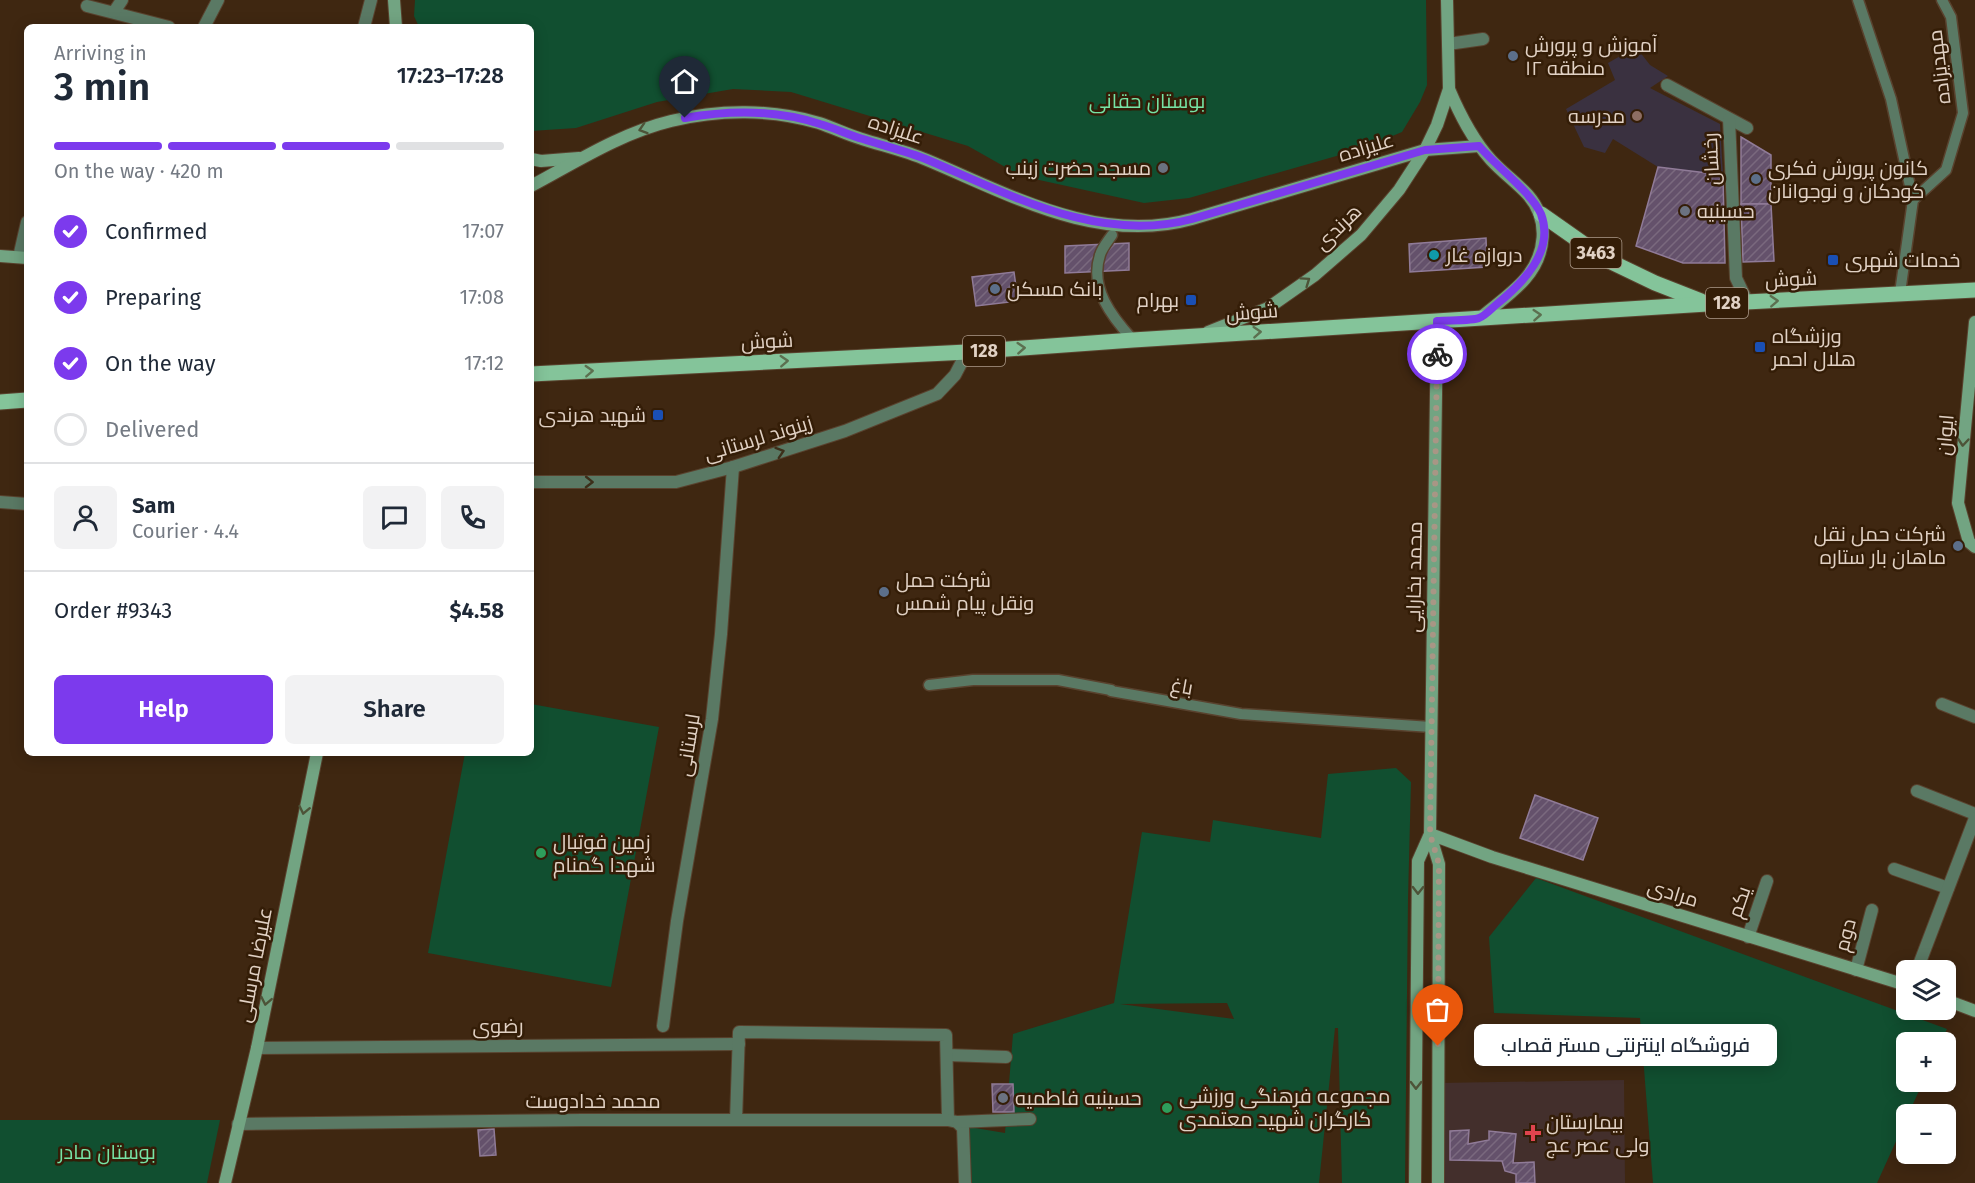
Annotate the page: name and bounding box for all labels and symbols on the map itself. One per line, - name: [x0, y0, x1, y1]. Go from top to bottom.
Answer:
- street label: مهدیزاده: [1923, 28, 1956, 106]
- place label: آموزش و پرورش منطقه ۱۲: [1525, 33, 1658, 80]
- marker: آموزش و پرورش منطقه ۱۲: [1506, 49, 1520, 63]
- pin: [659, 56, 710, 118]
- park label: بوستان حقانی: [1089, 89, 1205, 114]
- place label: مدرسه: [1568, 104, 1625, 128]
- street label: علیزاده: [865, 109, 927, 149]
- marker: مدرسه: [1630, 109, 1644, 123]
- one-way arrow: [638, 122, 649, 134]
- street label: علیزاده: [1335, 127, 1397, 167]
- street label: رخشان: [1698, 132, 1725, 186]
- place label: مسجد حضرت زینب: [1006, 156, 1151, 180]
- place label: کانون پرورش فکری کودکان و نوجوانان: [1768, 156, 1928, 204]
- marker: مسجد حضرت زینب: [1156, 161, 1170, 175]
- marker: کانون پرورش فکری کودکان و نوجوانان: [1749, 172, 1763, 186]
- street label: هرندی: [1310, 199, 1367, 256]
- place label: حسینیه: [1697, 199, 1755, 223]
- marker: حسینیه: [1678, 204, 1692, 218]
- road number: 3463: [1570, 238, 1622, 268]
- place label: دروازه غار: [1445, 243, 1522, 267]
- marker: دروازه غار: [1427, 248, 1441, 262]
- place label: خدمات شهری: [1845, 248, 1960, 273]
- marker: خدمات شهری: [1826, 253, 1840, 267]
- street label: شوش: [1764, 266, 1818, 293]
- place label: بانک مسکن: [1007, 277, 1102, 302]
- one-way arrow: [1300, 277, 1310, 289]
- marker: بانک مسکن: [988, 282, 1002, 296]
- place label: بهرام: [1137, 288, 1179, 314]
- road number: 128: [1706, 288, 1748, 318]
- marker: بهرام: [1184, 293, 1198, 307]
- one-way arrow: [1770, 295, 1779, 308]
- street label: شوش: [1225, 298, 1279, 327]
- one-way arrow: [1533, 308, 1542, 321]
- courier: [1407, 324, 1467, 384]
- place label: ورزشگاه هلال احمر: [1771, 324, 1856, 372]
- one-way arrow: [1253, 326, 1262, 339]
- street label: شوش: [740, 328, 794, 355]
- road number: 128: [963, 336, 1005, 366]
- marker: ورزشگاه هلال احمر: [1753, 340, 1767, 354]
- one-way arrow: [1016, 342, 1025, 355]
- one-way arrow: [780, 355, 789, 368]
- one-way arrow: [585, 365, 594, 378]
- place label: شهید هرندی: [539, 403, 646, 428]
- marker: شهید هرندی: [651, 408, 665, 422]
- street label: زینوند لرستانی: [701, 410, 815, 467]
- street label: ایوان: [1931, 414, 1960, 457]
- one-way arrow: [1957, 438, 1970, 447]
- one-way arrow: [774, 447, 785, 459]
- one-way arrow: [585, 476, 594, 488]
- street label: محمد بخارایی: [1401, 521, 1428, 633]
- place label: شرکت حمل نقل ماهان بار ستاره: [1814, 522, 1946, 570]
- marker: شرکت حمل نقل ماهان بار ستاره: [1951, 539, 1965, 553]
- place label: شرکت حمل ونقل پیام شمس: [896, 568, 1034, 617]
- marker: شرکت حمل ونقل پیام شمس: [877, 585, 891, 599]
- street label: باغ: [1169, 672, 1195, 702]
- street label: لرستانی: [671, 712, 706, 778]
- one-way arrow: [299, 805, 312, 815]
- place label: زمین فوتبال شهدا گمنام: [553, 830, 655, 879]
- marker: زمین فوتبال شهدا گمنام: [534, 846, 548, 860]
- street label: مرادی: [1644, 874, 1701, 913]
- street label: یکم: [1722, 882, 1758, 922]
- one-way arrow: [1411, 886, 1424, 895]
- street label: علیرضا مرسلی: [231, 905, 278, 1025]
- street label: دوم: [1829, 916, 1863, 955]
- pin: [1412, 984, 1463, 1046]
- one-way arrow: [260, 996, 273, 1006]
- street label: رضوی: [472, 1014, 524, 1039]
- callout: فروشگاه اینترنتی مستر قصاب: [1474, 1025, 1777, 1067]
- one-way arrow: [1410, 1081, 1422, 1090]
- place label: مجموعه فرهنگی ورزشی کارگران شهید معتمدی: [1179, 1084, 1390, 1132]
- place label: حسینیه فاطمیه: [1015, 1086, 1142, 1110]
- street label: محمد خدادوست: [525, 1089, 661, 1113]
- marker: حسینیه فاطمیه: [996, 1091, 1010, 1105]
- marker: مجموعه فرهنگی ورزشی کارگران شهید معتمدی: [1160, 1101, 1174, 1115]
- place label: بیمارستان ولی عصر عج: [1546, 1110, 1649, 1159]
- marker: بیمارستان ولی عصر عج: [1524, 1124, 1542, 1142]
- park label: بوستان مادر: [57, 1140, 156, 1165]

